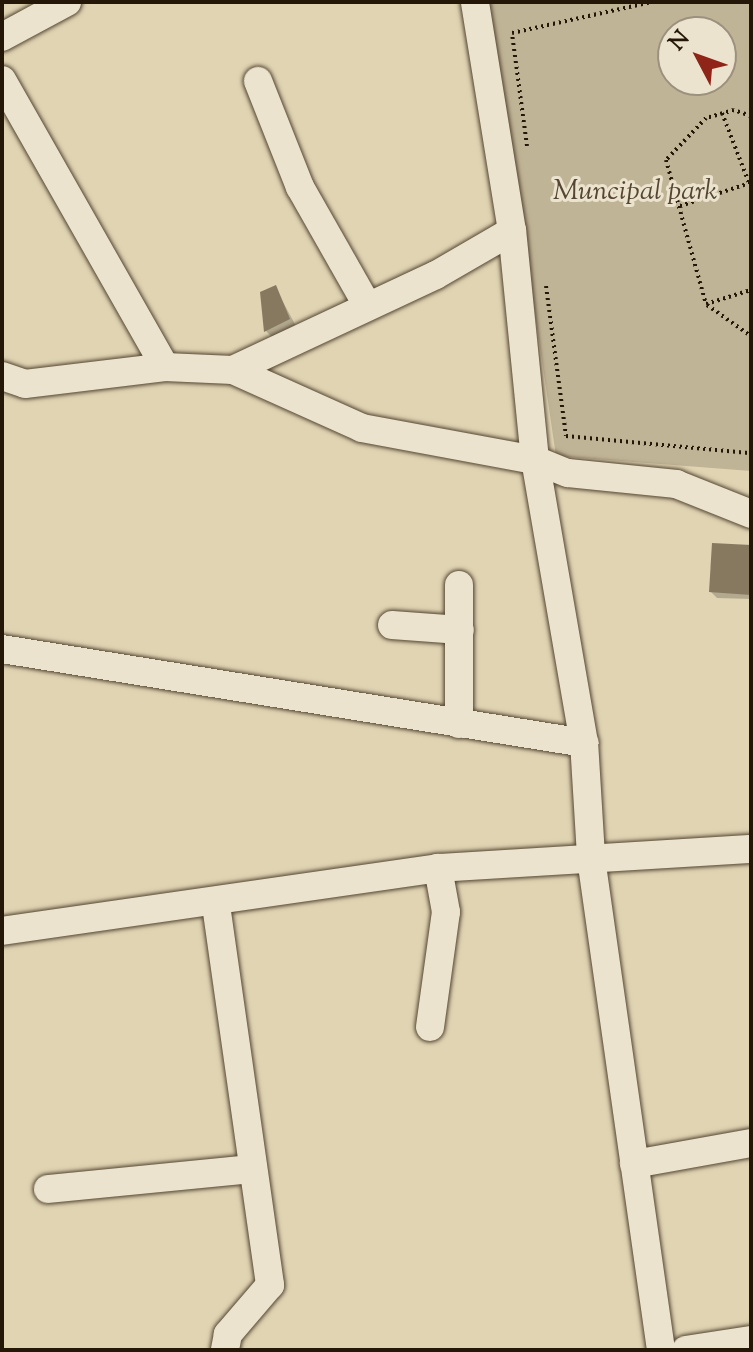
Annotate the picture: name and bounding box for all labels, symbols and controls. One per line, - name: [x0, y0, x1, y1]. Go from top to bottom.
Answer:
- north arrow: [657, 16, 737, 96]
- text: N: [663, 24, 698, 59]
- park label: Muncipal park: [553, 175, 717, 209]

